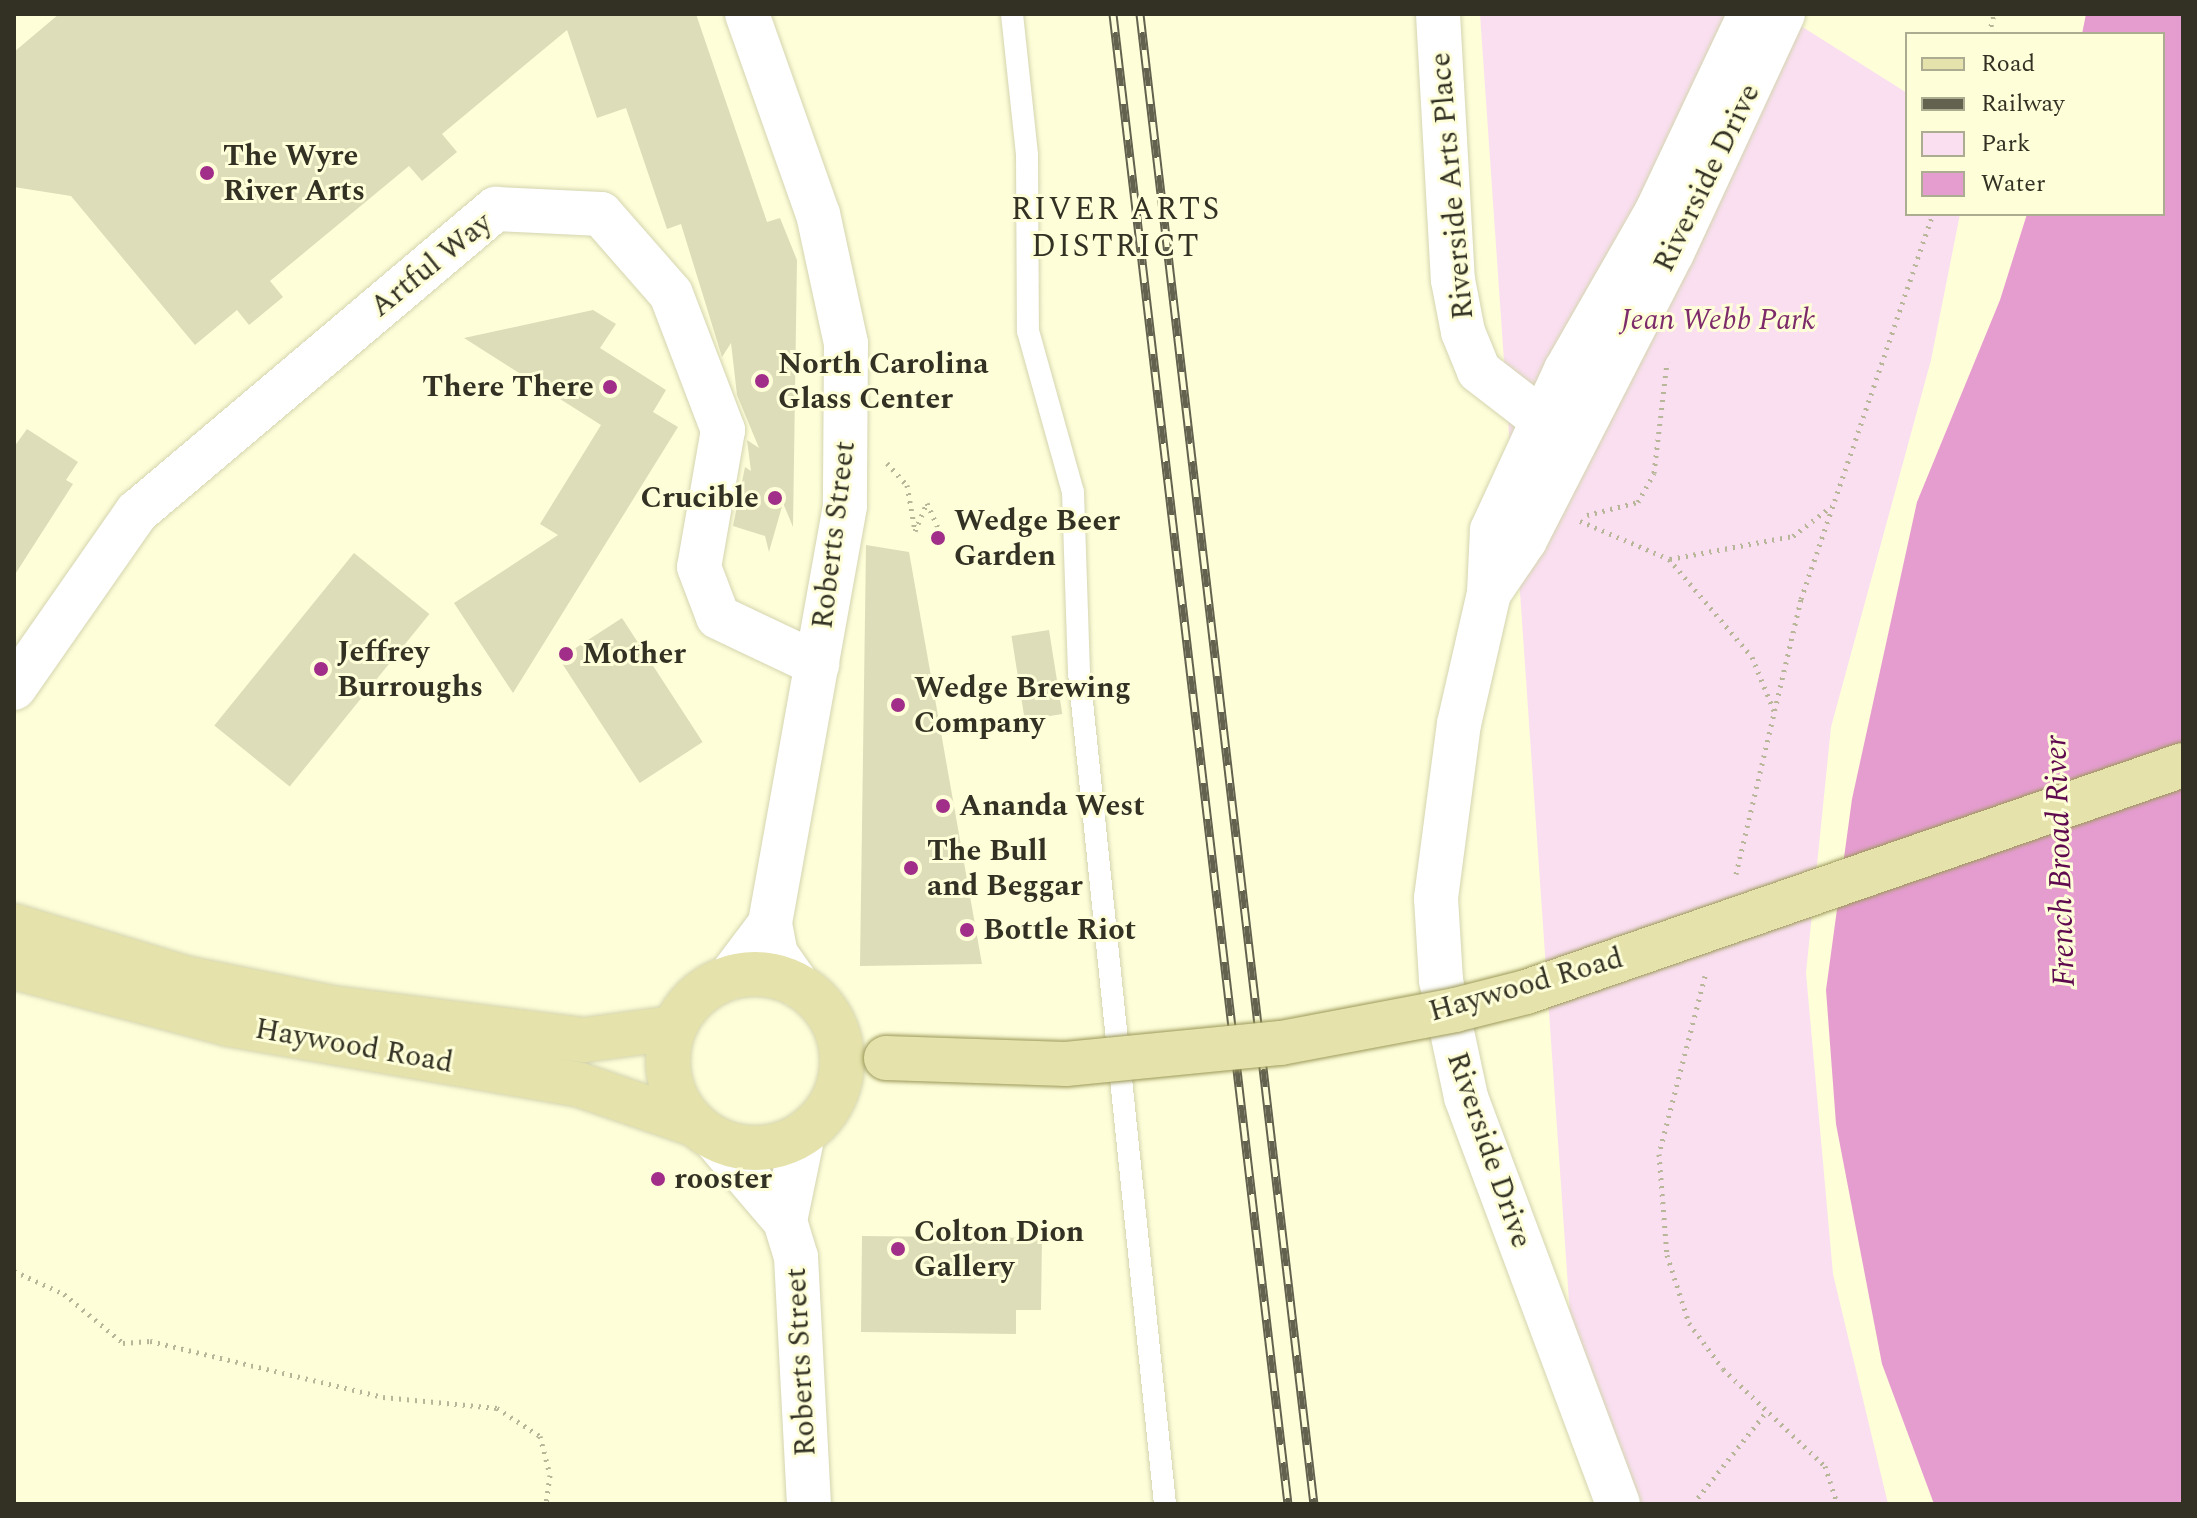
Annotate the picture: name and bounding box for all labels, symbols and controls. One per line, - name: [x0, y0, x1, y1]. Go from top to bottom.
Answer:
- legend: [1905, 32, 2165, 216]
- text: Road: [1981, 46, 2035, 82]
- street label: Riverside Arts Place: [1422, 51, 1482, 321]
- street label: Riverside Drive: [1646, 78, 1768, 278]
- text: Railway: [1981, 86, 2065, 122]
- text: Park: [1981, 126, 2031, 162]
- place label: The Wyre River Arts: [223, 138, 365, 208]
- marker: The Wyre River Arts: [198, 164, 216, 182]
- text: Water: [1981, 166, 2045, 202]
- district label: RIVER ARTS DISTRICT: [1011, 192, 1221, 267]
- street label: Artful Way: [363, 205, 499, 325]
- park label: Jean Webb Park: [1620, 302, 1816, 338]
- place label: North Carolina Glass Center: [778, 346, 989, 416]
- place label: There There: [422, 369, 594, 405]
- marker: North Carolina Glass Center: [753, 372, 771, 390]
- marker: There There: [601, 378, 619, 396]
- street label: Roberts Street: [805, 439, 863, 631]
- place label: Crucible: [641, 480, 759, 516]
- marker: Crucible: [766, 489, 784, 507]
- place label: Wedge Beer Garden: [954, 503, 1120, 574]
- marker: Wedge Beer Garden: [929, 529, 947, 547]
- place label: Jeffrey Burroughs: [337, 634, 483, 704]
- place label: Mother: [582, 636, 686, 672]
- marker: Mother: [557, 645, 575, 663]
- marker: Jeffrey Burroughs: [312, 660, 330, 678]
- place label: Wedge Brewing Company: [914, 670, 1131, 740]
- marker: Wedge Brewing Company: [889, 696, 907, 714]
- water label: French Broad River: [2037, 734, 2085, 988]
- place label: Ananda West: [959, 788, 1145, 824]
- marker: Ananda West: [934, 797, 952, 815]
- place label: The Bull and Beggar: [927, 833, 1083, 904]
- marker: The Bull and Beggar: [902, 859, 920, 877]
- place label: Bottle Riot: [983, 912, 1136, 948]
- marker: Bottle Riot: [958, 921, 976, 939]
- street label: Haywood Road: [1425, 940, 1627, 1030]
- street label: Haywood Road: [252, 1011, 456, 1081]
- street label: Riverside Drive: [1439, 1047, 1539, 1253]
- place label: rooster: [674, 1161, 772, 1197]
- marker: rooster: [649, 1170, 667, 1188]
- place label: Colton Dion Gallery: [914, 1214, 1084, 1284]
- marker: Colton Dion Gallery: [889, 1240, 907, 1258]
- street label: Roberts Street: [778, 1267, 824, 1457]

